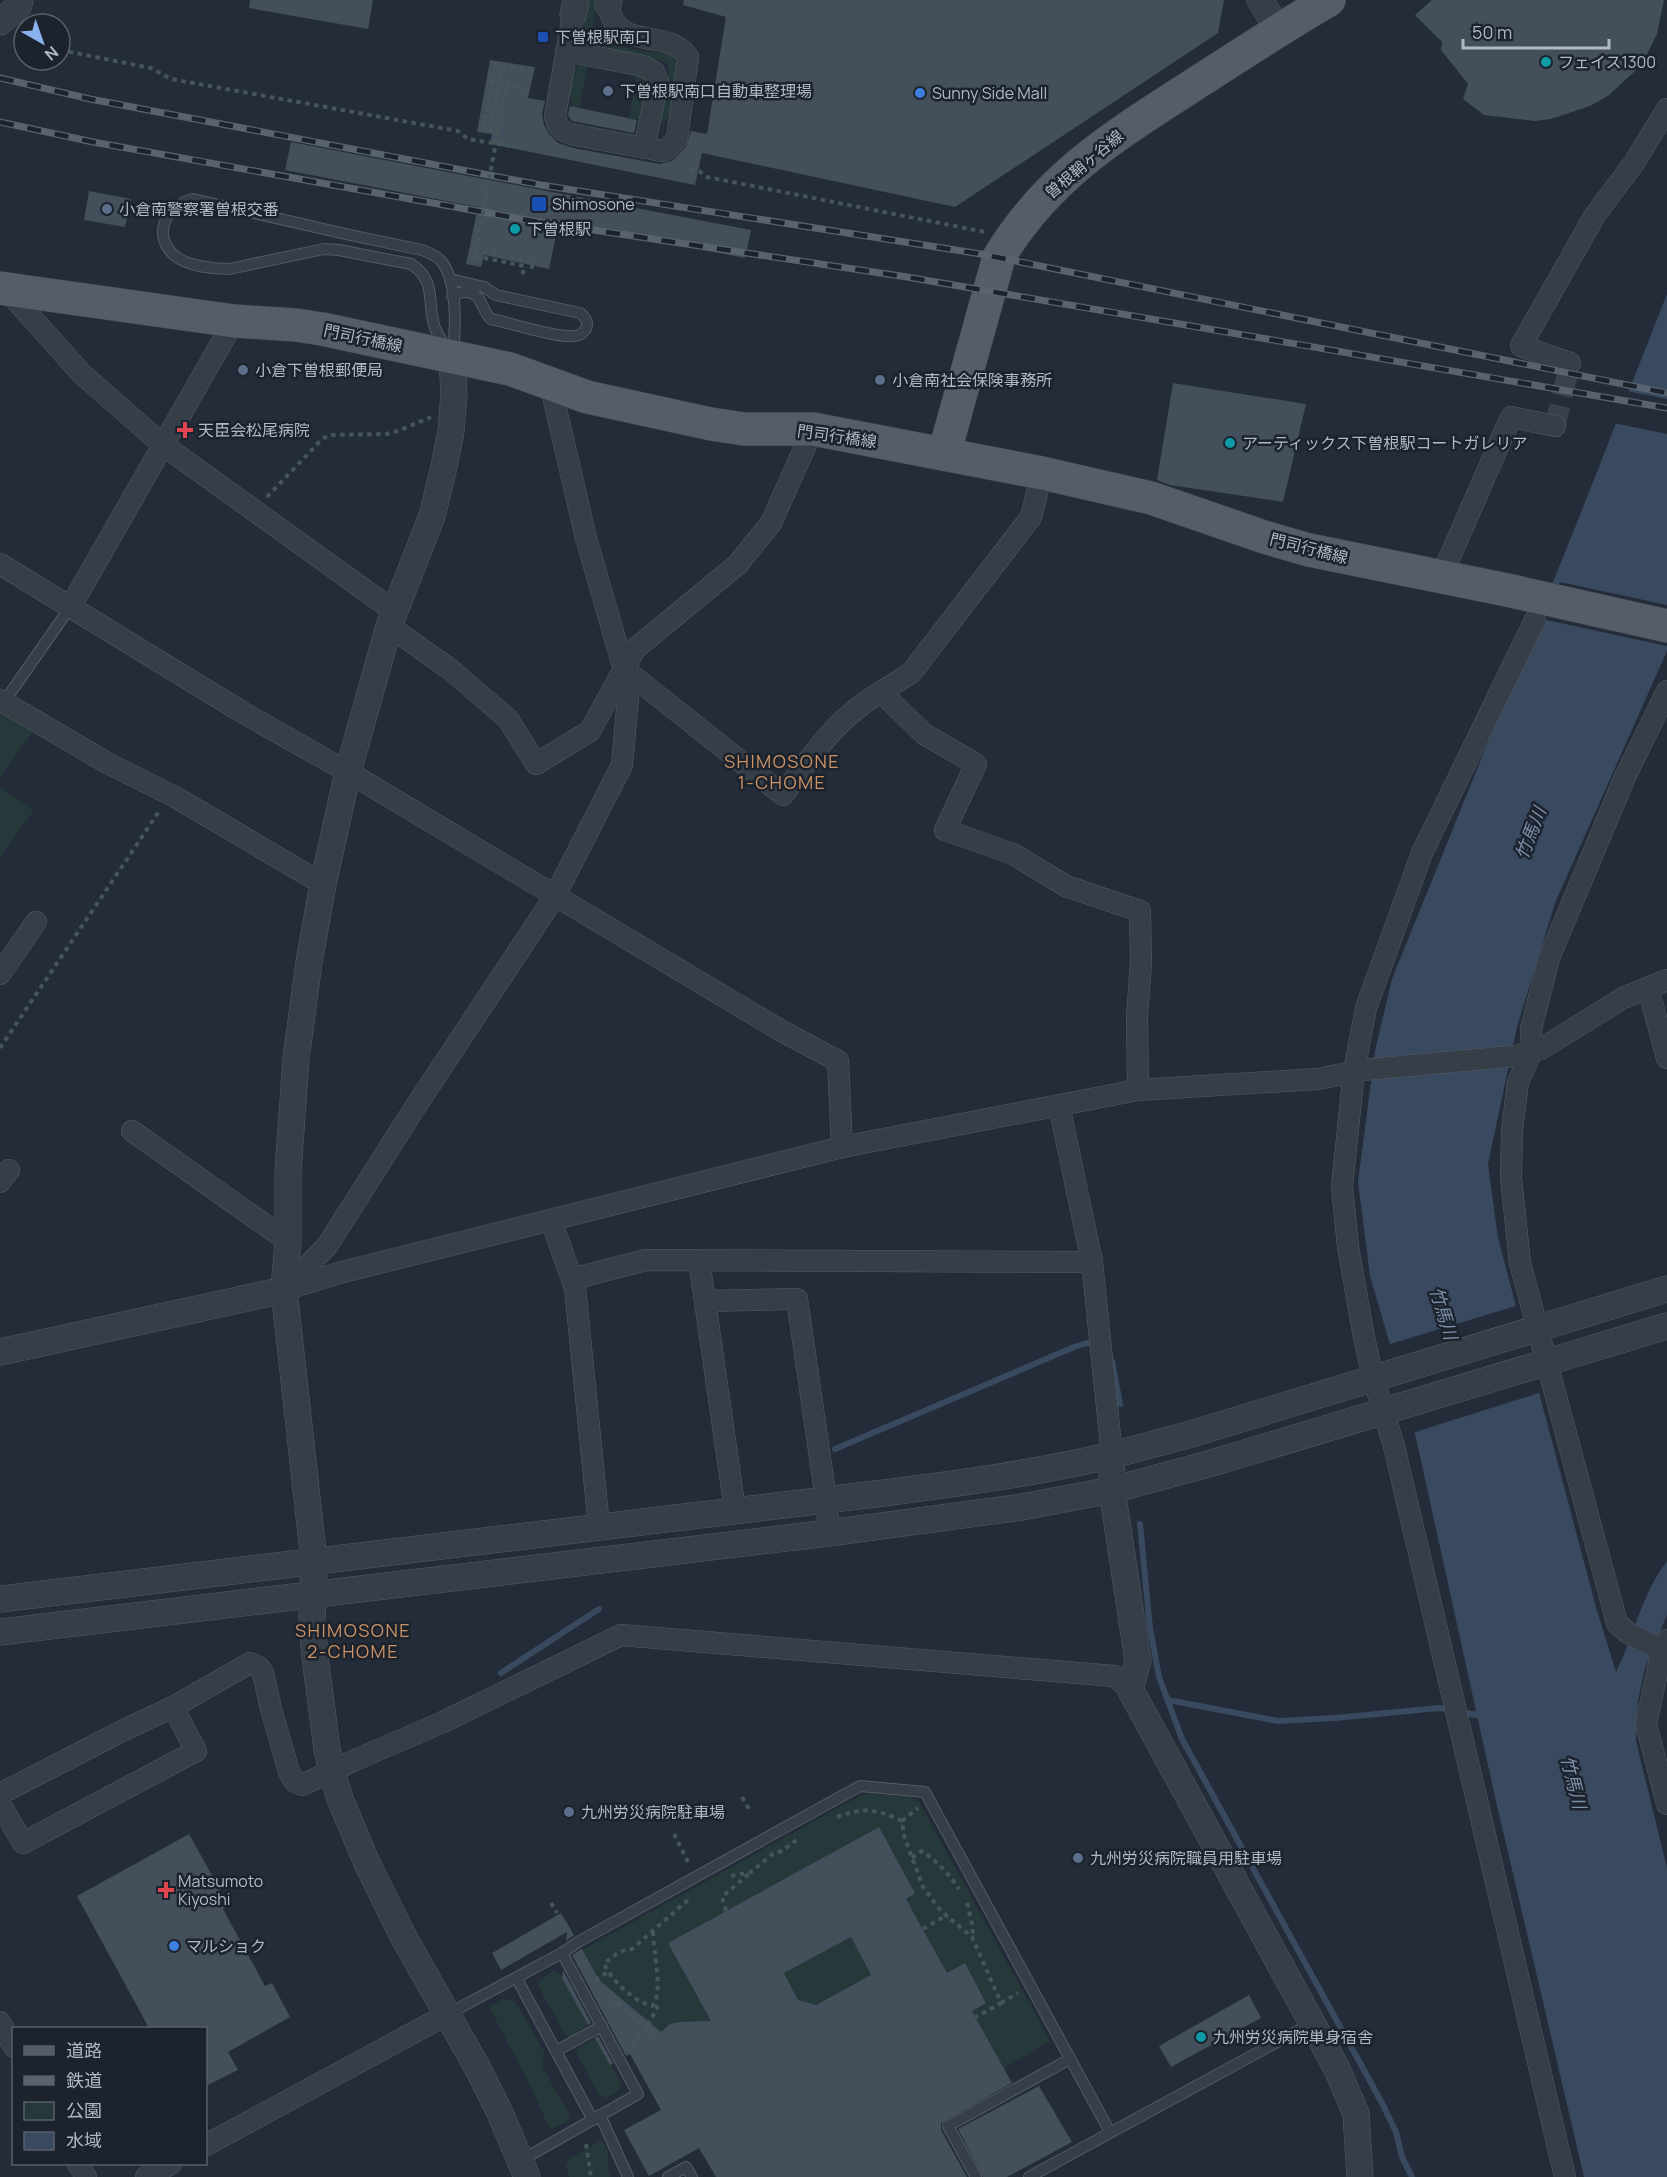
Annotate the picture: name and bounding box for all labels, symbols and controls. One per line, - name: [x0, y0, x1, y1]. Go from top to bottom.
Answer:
- north arrow: [12, 12, 72, 72]
- scale bar: [1463, 12, 1608, 50]
- text: 50 m: [1472, 20, 1512, 44]
- place label: 下曽根駅南口: [555, 26, 651, 48]
- marker: 下曽根駅南口: [536, 30, 550, 44]
- text: N: [40, 41, 63, 66]
- place label: フェイス1300: [1558, 51, 1656, 73]
- marker: フェイス1300: [1539, 55, 1553, 69]
- place label: 下曽根駅南口自動車整理場: [620, 80, 812, 102]
- place label: Sunny Side Mall: [932, 82, 1047, 104]
- marker: 下曽根駅南口自動車整理場: [601, 84, 615, 98]
- marker: Sunny Side Mall: [913, 86, 927, 100]
- street label: 曽根鞘ヶ谷線: [1040, 125, 1128, 203]
- place label: Shimosone: [552, 193, 635, 215]
- marker: Shimosone: [530, 195, 548, 213]
- place label: 小倉南警察署曽根交番: [119, 198, 279, 220]
- marker: 小倉南警察署曽根交番: [100, 202, 114, 216]
- place label: 下曽根駅: [527, 218, 591, 240]
- marker: 下曽根駅: [508, 222, 522, 236]
- street label: 門司行橋線: [322, 319, 404, 357]
- place label: 小倉下曽根郵便局: [255, 359, 383, 381]
- marker: 小倉下曽根郵便局: [236, 363, 250, 377]
- place label: 小倉南社会保険事務所: [892, 369, 1052, 391]
- marker: 小倉南社会保険事務所: [873, 373, 887, 387]
- place label: 天臣会松尾病院: [198, 419, 310, 441]
- street label: 門司行橋線: [796, 420, 878, 452]
- marker: 天臣会松尾病院: [176, 421, 194, 439]
- place label: アーティックス下曽根駅コートガレリア: [1242, 432, 1528, 454]
- marker: アーティックス下曽根駅コートガレリア: [1223, 436, 1237, 450]
- street label: 門司行橋線: [1268, 528, 1350, 568]
- district label: SHIMOSONE 1-CHOME: [724, 749, 840, 794]
- water label: 竹馬川: [1509, 802, 1552, 863]
- water label: 竹馬川: [1425, 1284, 1464, 1344]
- district label: SHIMOSONE 2-CHOME: [295, 1618, 411, 1663]
- water label: 竹馬川: [1556, 1753, 1593, 1813]
- place label: 九州労災病院駐車場: [581, 1801, 725, 1823]
- marker: 九州労災病院駐車場: [562, 1805, 576, 1819]
- place label: 九州労災病院職員用駐車場: [1090, 1847, 1282, 1869]
- marker: 九州労災病院職員用駐車場: [1071, 1851, 1085, 1865]
- place label: Matsumoto Kiyoshi: [178, 1870, 263, 1910]
- marker: Matsumoto Kiyoshi: [159, 1883, 173, 1897]
- place label: マルショク: [186, 1935, 266, 1957]
- marker: マルショク: [167, 1939, 181, 1953]
- place label: 九州労災病院単身宿舎: [1213, 2026, 1373, 2048]
- legend: [12, 2027, 207, 2165]
- marker: 九州労災病院単身宿舎: [1194, 2030, 1208, 2044]
- text: 道路: [66, 2038, 102, 2062]
- text: 鉄道: [66, 2068, 102, 2092]
- text: 公園: [66, 2098, 102, 2122]
- text: 水域: [66, 2128, 102, 2152]

